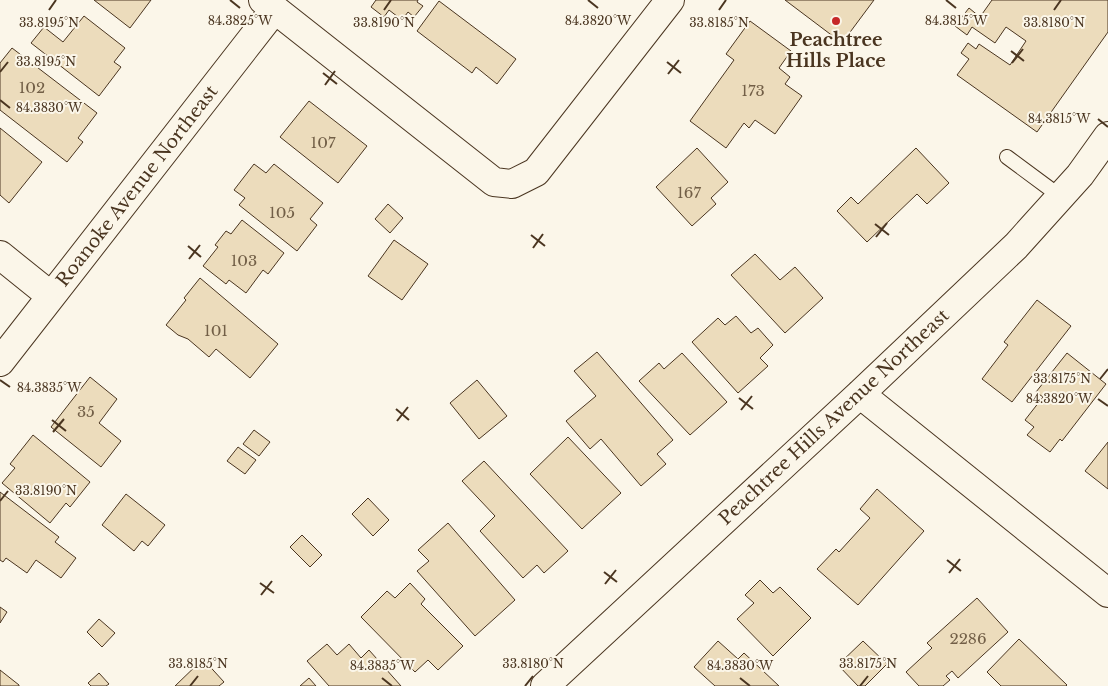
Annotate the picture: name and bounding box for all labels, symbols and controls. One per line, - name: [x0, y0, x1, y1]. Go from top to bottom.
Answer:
- text: 84.3825°W: [208, 13, 273, 28]
- text: 84.3820°W: [565, 13, 632, 28]
- text: 84.3815°W: [925, 13, 988, 28]
- text: 33.8195°N: [19, 15, 79, 30]
- text: 33.8190°N: [353, 15, 415, 30]
- text: 33.8185°N: [689, 15, 749, 30]
- marker: Peachtree Hills Place: [830, 15, 842, 27]
- text: 33.8180°N: [1023, 15, 1085, 30]
- place label: Peachtree Hills Place: [786, 29, 886, 72]
- text: 33.8195°N: [16, 54, 76, 69]
- house number: 102: [19, 78, 45, 97]
- street label: Roanoke Avenue Northeast: [52, 81, 223, 291]
- house number: 173: [741, 81, 765, 100]
- text: 84.3830°W: [16, 100, 83, 115]
- text: 84.3815°W: [1028, 111, 1091, 126]
- house number: 107: [311, 133, 336, 152]
- house number: 167: [677, 183, 701, 202]
- house number: 105: [269, 203, 295, 222]
- house number: 103: [231, 251, 257, 270]
- street label: Peachtree Hills Avenue Northeast: [714, 304, 954, 530]
- house number: 101: [204, 321, 228, 340]
- text: 33.8175°N: [1033, 371, 1091, 386]
- text: 84.3835°W: [17, 380, 82, 395]
- text: 84.3820°W: [1026, 391, 1093, 406]
- house number: 35: [77, 402, 95, 421]
- text: 33.8190°N: [15, 483, 77, 498]
- house number: 2286: [949, 629, 987, 648]
- text: 33.8185°N: [168, 656, 228, 671]
- text: 33.8180°N: [502, 656, 564, 671]
- text: 33.8175°N: [839, 656, 897, 671]
- text: 84.3835°W: [350, 658, 415, 673]
- text: 84.3830°W: [707, 658, 774, 673]

